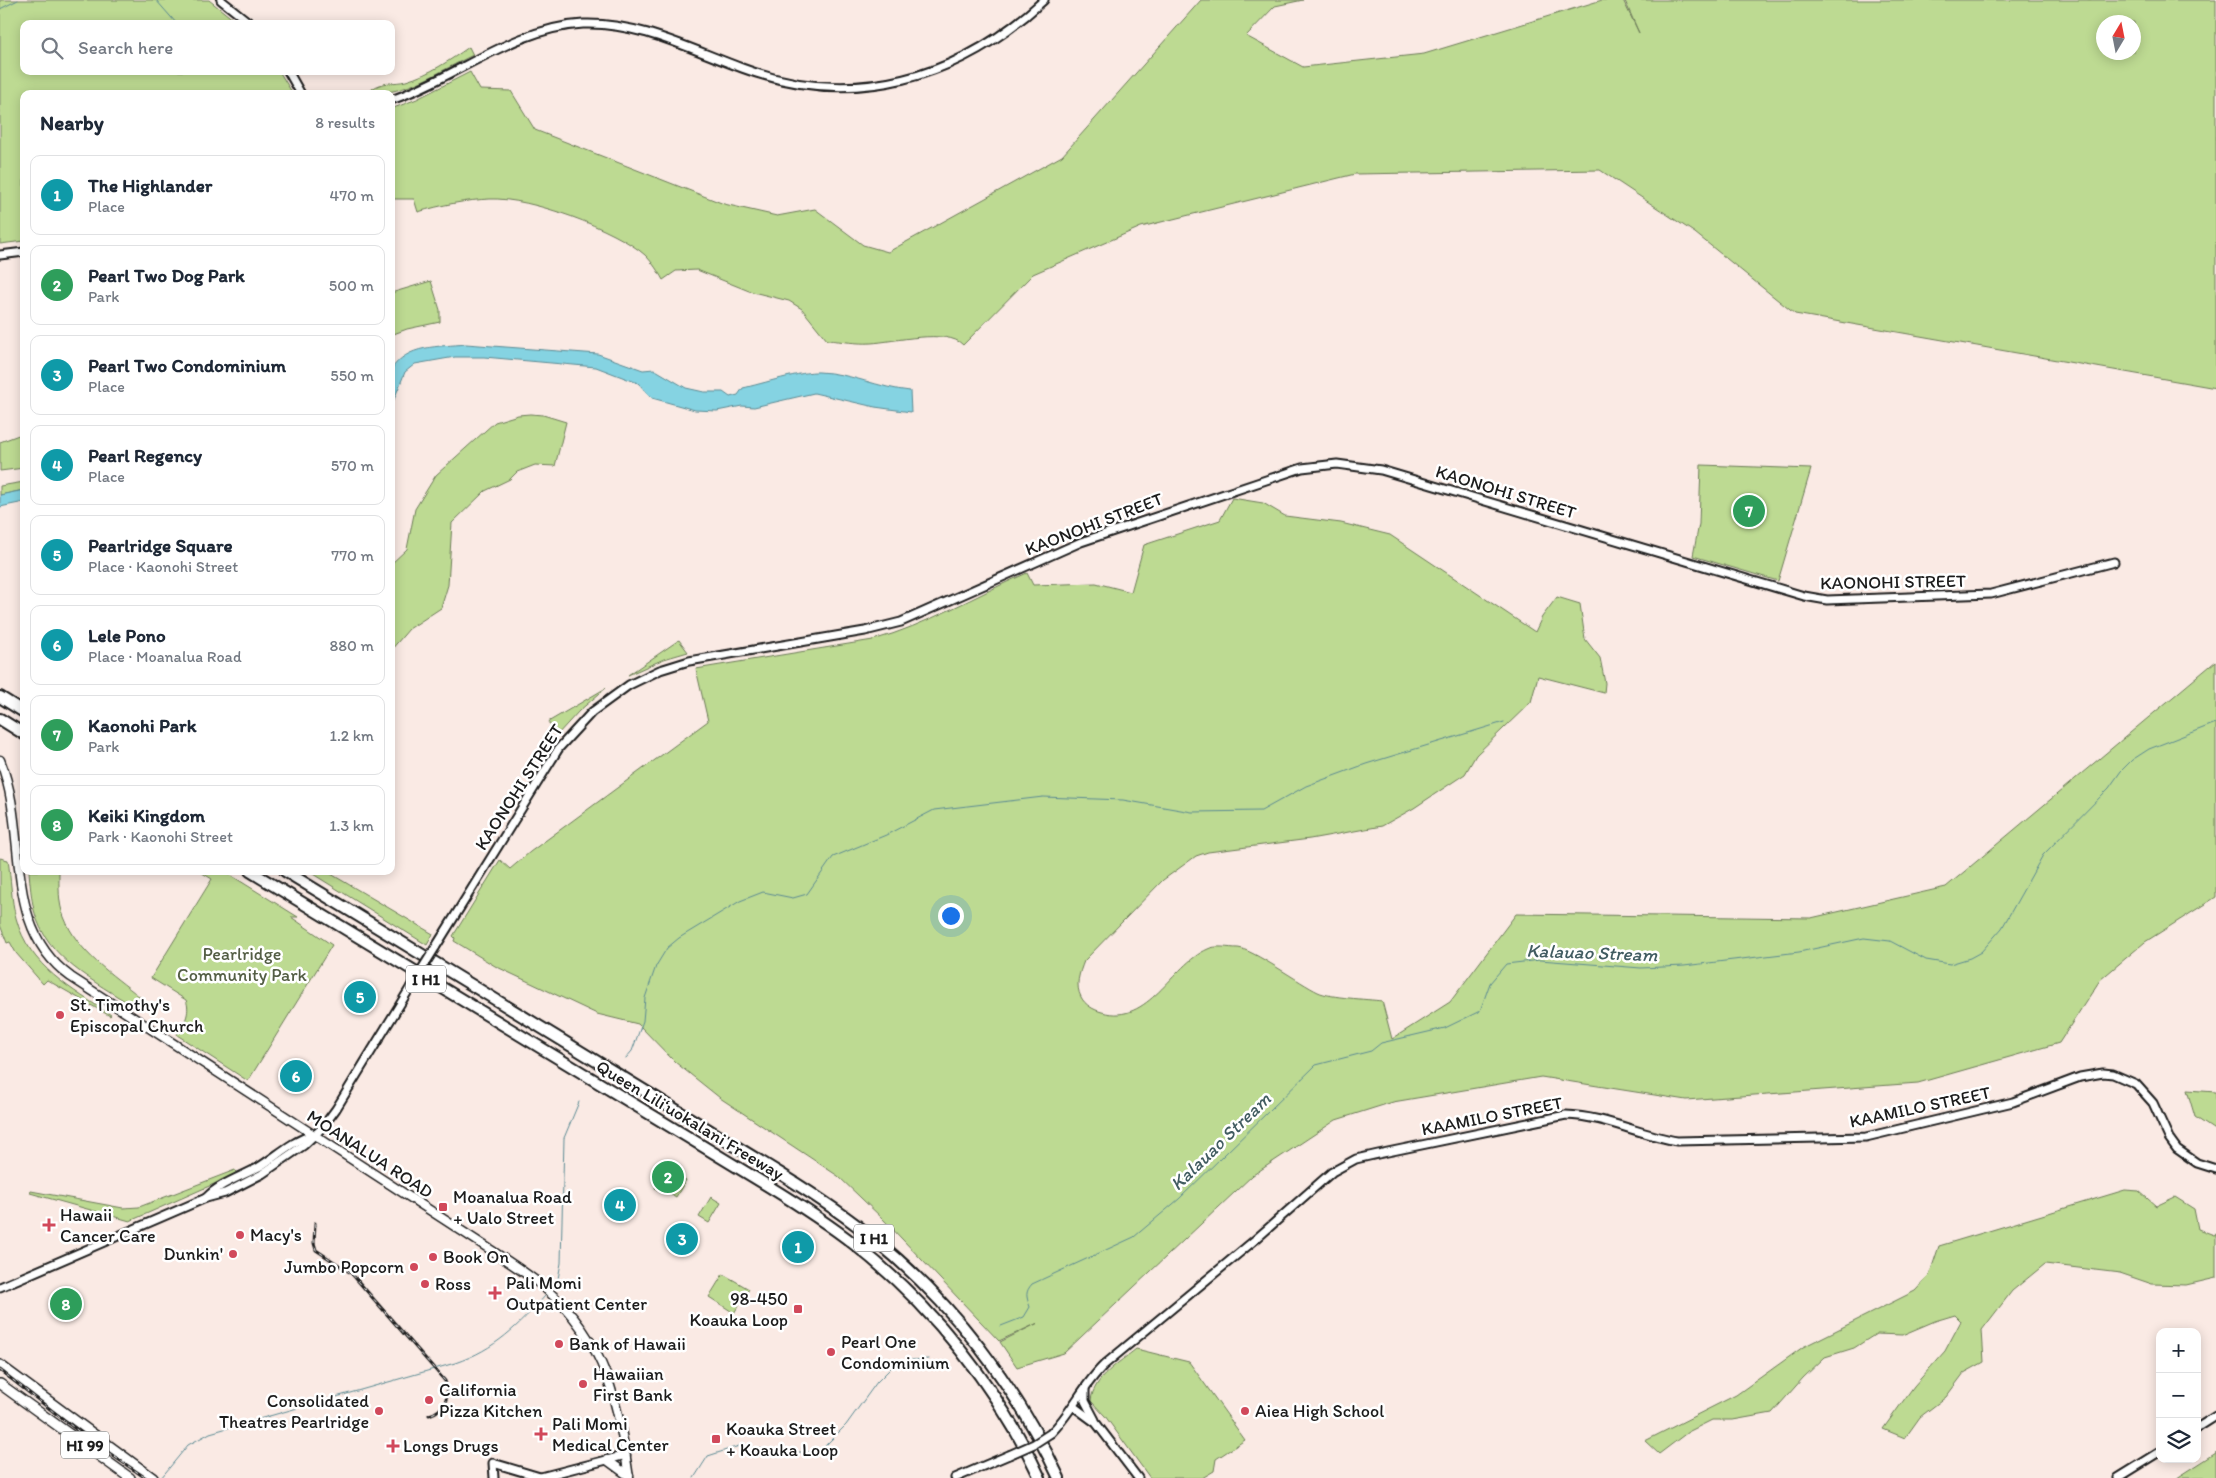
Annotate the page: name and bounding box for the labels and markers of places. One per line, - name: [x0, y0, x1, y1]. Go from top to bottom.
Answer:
- pin: 7: [1733, 492, 1765, 530]
- pin: 5: [344, 978, 376, 1016]
- place label: St. Timothy's Episcopal Church: [70, 994, 204, 1037]
- marker: St. Timothy's Episcopal Church: [54, 1009, 66, 1021]
- pin: 6: [280, 1057, 312, 1095]
- pin: 2: [652, 1158, 684, 1196]
- place label: Moanalua Road + Ualo Street: [453, 1186, 572, 1229]
- pin: 4: [604, 1186, 636, 1224]
- marker: Moanalua Road + Ualo Street: [437, 1201, 449, 1213]
- place label: Hawaii Cancer Care: [60, 1204, 156, 1247]
- marker: Hawaii Cancer Care: [42, 1218, 56, 1232]
- pin: 3: [666, 1220, 698, 1258]
- place label: Macy's: [250, 1224, 302, 1246]
- pin: 1: [782, 1228, 814, 1266]
- marker: Macy's: [234, 1229, 246, 1241]
- place label: Dunkin': [164, 1243, 223, 1265]
- place label: Book On: [443, 1246, 509, 1268]
- marker: Dunkin': [227, 1248, 239, 1260]
- marker: Book On: [427, 1251, 439, 1263]
- place label: Jumbo Popcorn: [284, 1256, 404, 1278]
- marker: Jumbo Popcorn: [408, 1261, 420, 1273]
- place label: Pali Momi Outpatient Center: [506, 1272, 647, 1315]
- place label: Ross: [435, 1273, 471, 1295]
- marker: Ross: [419, 1278, 431, 1290]
- pin: 8: [50, 1285, 82, 1323]
- marker: Pali Momi Outpatient Center: [488, 1286, 502, 1300]
- place label: 98-450 Koauka Loop: [690, 1288, 788, 1331]
- marker: 98-450 Koauka Loop: [792, 1303, 804, 1315]
- place label: Pearl One Condominium: [841, 1331, 950, 1374]
- place label: Bank of Hawaii: [569, 1333, 686, 1355]
- marker: Bank of Hawaii: [553, 1338, 565, 1350]
- marker: Pearl One Condominium: [825, 1346, 837, 1358]
- place label: Hawaiian First Bank: [593, 1363, 672, 1406]
- marker: Hawaiian First Bank: [577, 1378, 589, 1390]
- place label: California Pizza Kitchen: [439, 1379, 542, 1422]
- place label: Consolidated Theatres Pearlridge: [219, 1390, 369, 1433]
- marker: California Pizza Kitchen: [423, 1394, 435, 1406]
- place label: Aiea High School: [1255, 1400, 1384, 1422]
- marker: Consolidated Theatres Pearlridge: [373, 1405, 385, 1417]
- marker: Aiea High School: [1239, 1405, 1251, 1417]
- place label: Pali Momi Medical Center: [552, 1413, 670, 1456]
- place label: Koauka Street + Koauka Loop: [726, 1418, 838, 1461]
- marker: Pali Momi Medical Center: [534, 1427, 548, 1441]
- marker: Koauka Street + Koauka Loop: [710, 1433, 722, 1445]
- place label: Longs Drugs: [403, 1435, 499, 1457]
- marker: Longs Drugs: [387, 1440, 399, 1452]

